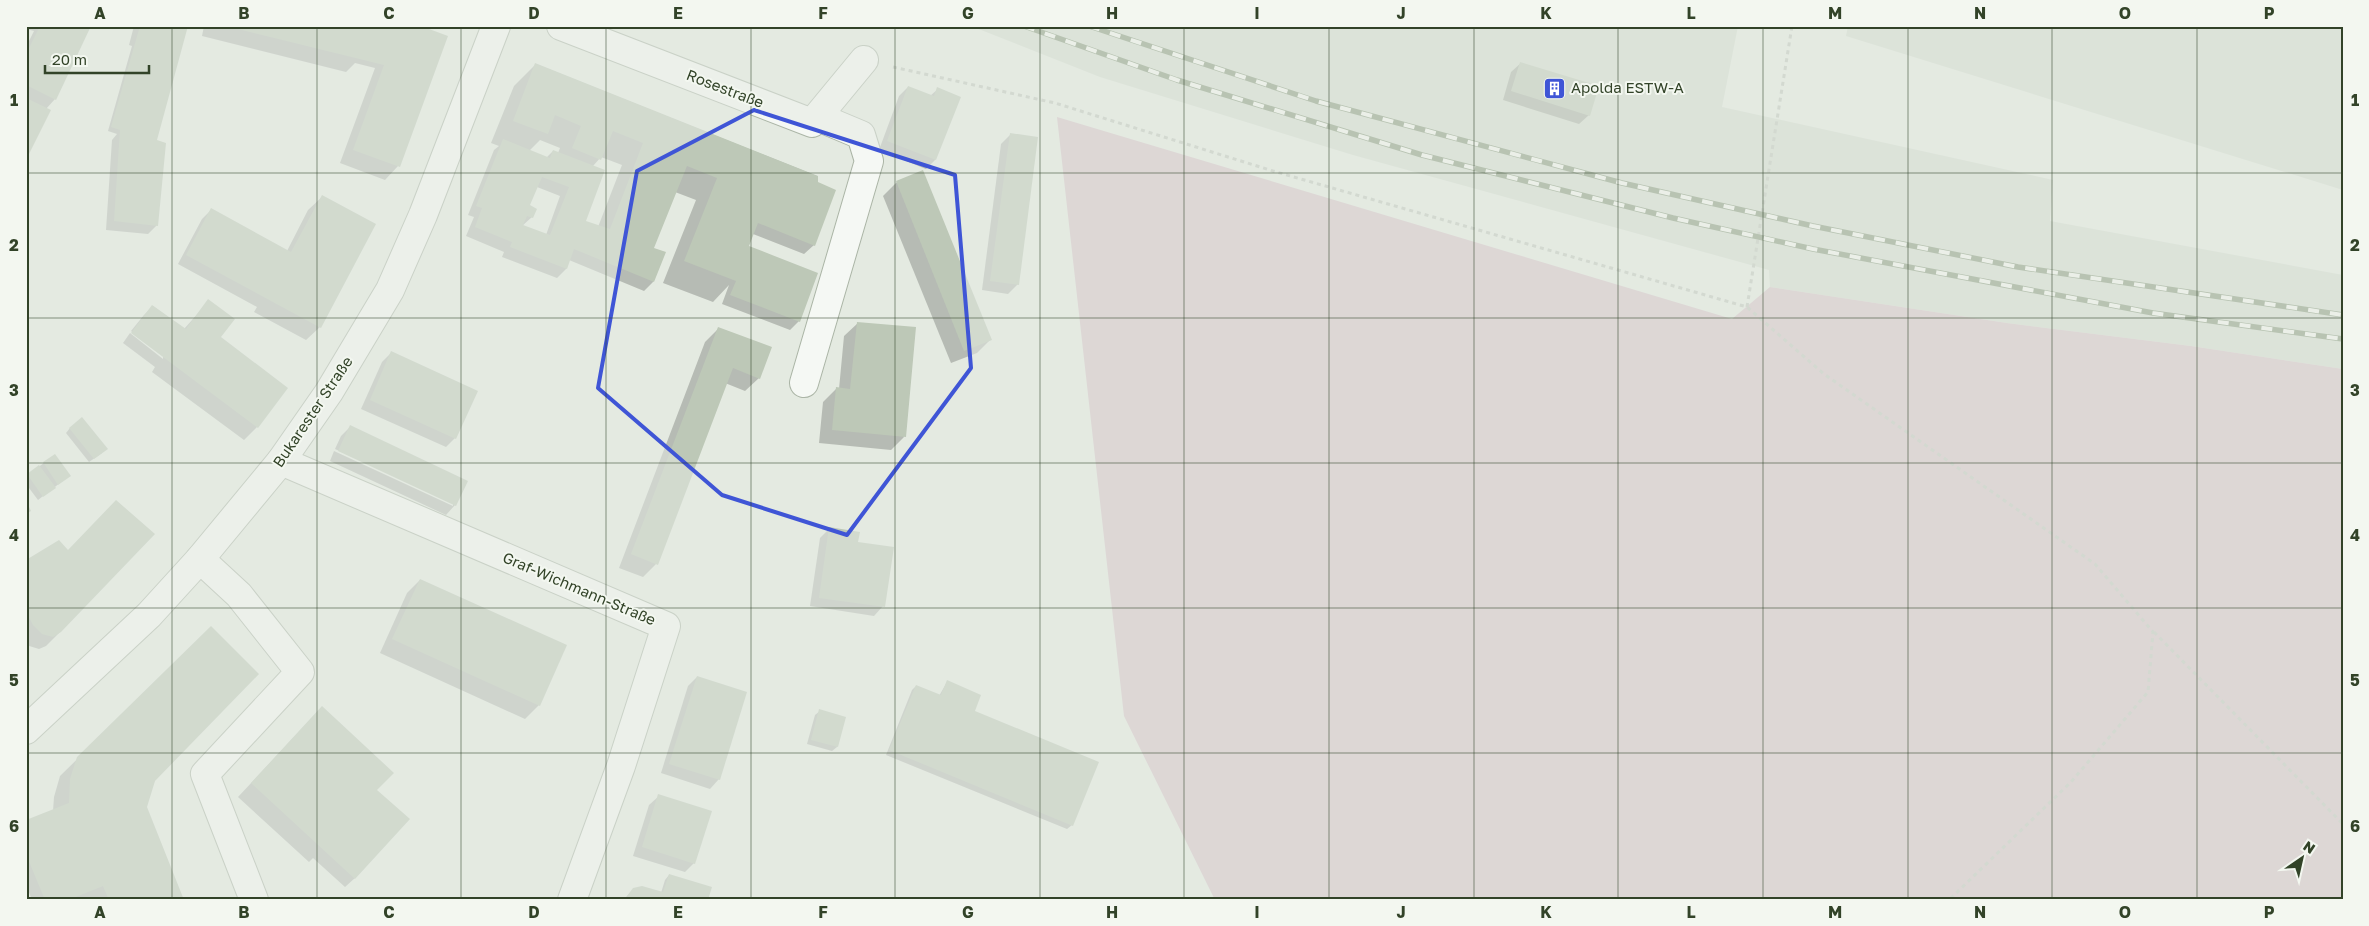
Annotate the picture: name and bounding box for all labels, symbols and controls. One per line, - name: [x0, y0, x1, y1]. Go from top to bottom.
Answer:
- text: A: [94, 3, 106, 23]
- text: B: [238, 3, 250, 23]
- text: C: [383, 3, 395, 23]
- text: D: [528, 3, 540, 23]
- text: E: [673, 3, 683, 23]
- text: F: [818, 3, 828, 23]
- text: G: [962, 3, 974, 23]
- text: H: [1106, 3, 1118, 23]
- text: I: [1254, 3, 1260, 23]
- text: J: [1396, 3, 1406, 23]
- text: K: [1540, 3, 1552, 23]
- text: L: [1686, 3, 1696, 23]
- text: M: [1828, 3, 1842, 23]
- text: N: [1974, 3, 1986, 23]
- text: O: [2119, 3, 2131, 23]
- text: P: [2264, 3, 2275, 23]
- scale bar: [45, 42, 149, 74]
- text: 20 m: [52, 50, 87, 68]
- street label: Rosestraße: [684, 65, 767, 111]
- building icon: Apolda ESTW-A: [1543, 76, 1567, 100]
- place label: Apolda ESTW-A: [1571, 78, 1684, 96]
- text: 1: [10, 90, 18, 110]
- text: 1: [2351, 90, 2359, 110]
- text: 2: [9, 235, 19, 255]
- text: 2: [2350, 235, 2360, 255]
- street label: Bukarester Straße: [269, 353, 356, 470]
- text: 3: [9, 380, 19, 400]
- text: 3: [2350, 380, 2360, 400]
- text: 4: [9, 525, 19, 545]
- text: 4: [2350, 525, 2360, 545]
- street label: Graf-Wichmann-Straße: [500, 548, 659, 629]
- text: 5: [9, 670, 19, 690]
- text: 5: [2350, 670, 2360, 690]
- text: 6: [9, 816, 19, 836]
- text: 6: [2350, 816, 2360, 836]
- north arrow: [2276, 834, 2326, 884]
- text: N: [2300, 837, 2319, 857]
- text: A: [94, 902, 106, 922]
- text: B: [238, 902, 250, 922]
- text: C: [383, 902, 395, 922]
- text: D: [528, 902, 540, 922]
- text: E: [673, 902, 683, 922]
- text: F: [818, 902, 828, 922]
- text: G: [962, 902, 974, 922]
- text: H: [1106, 902, 1118, 922]
- text: I: [1254, 902, 1260, 922]
- text: J: [1396, 902, 1406, 922]
- text: K: [1540, 902, 1552, 922]
- text: L: [1686, 902, 1696, 922]
- text: M: [1828, 902, 1842, 922]
- text: N: [1974, 902, 1986, 922]
- text: O: [2119, 902, 2131, 922]
- text: P: [2264, 902, 2275, 922]

